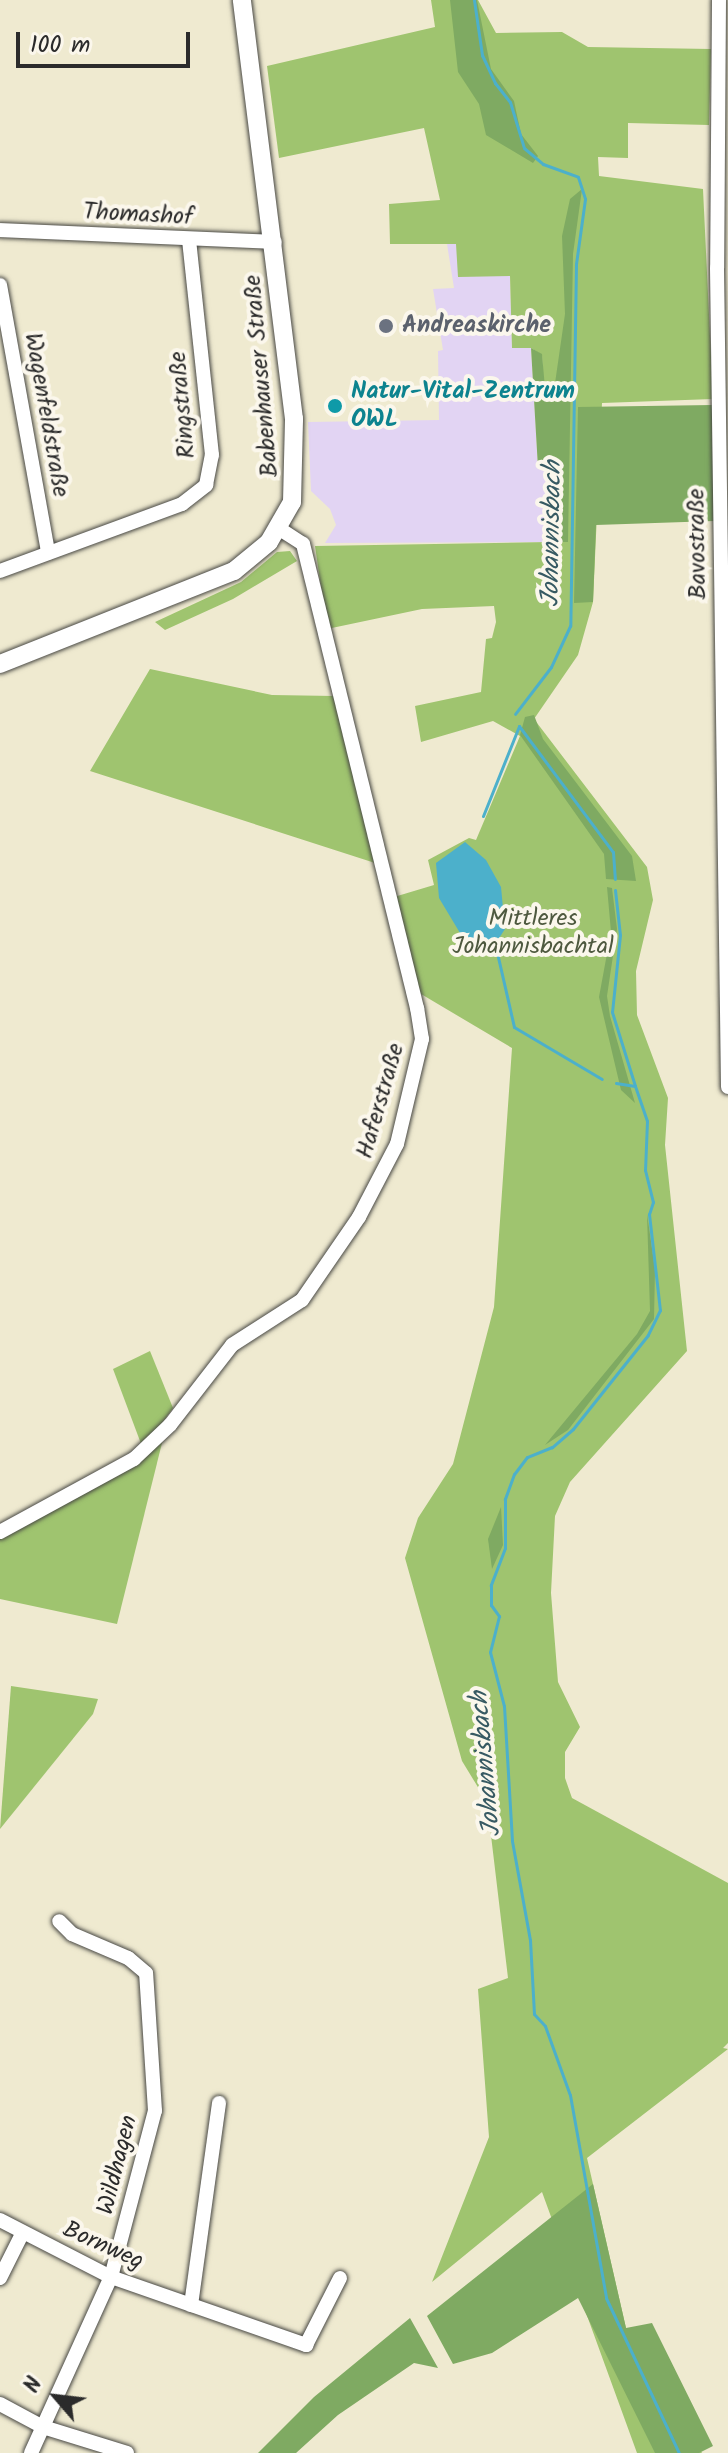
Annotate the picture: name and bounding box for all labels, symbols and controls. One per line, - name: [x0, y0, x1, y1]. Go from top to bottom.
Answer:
- scale bar: [20, 16, 194, 66]
- text: 100 m: [30, 26, 90, 65]
- street label: Thomashof: [82, 198, 194, 232]
- street label: Babenhauser Straße: [239, 274, 285, 478]
- place label: Andreaskirche: [402, 312, 551, 340]
- marker: Andreaskirche: [377, 317, 395, 335]
- street label: Wagenfeldstraße: [17, 331, 75, 499]
- street label: Ringstraße: [164, 350, 202, 460]
- place label: Natur-Vital-Zentrum OWL: [351, 378, 575, 434]
- marker: Natur-Vital-Zentrum OWL: [326, 397, 344, 415]
- water label: Johannisbach: [536, 461, 570, 607]
- street label: Bavostraße: [683, 488, 713, 600]
- park label: Mittleres Johannisbachtal: [452, 905, 614, 961]
- street label: Haferstraße: [351, 1040, 411, 1162]
- water label: Johannisbach: [465, 1690, 509, 1838]
- street label: Wildhagen: [92, 2112, 144, 2218]
- street label: Bornweg: [58, 2216, 148, 2276]
- north arrow: [16, 2357, 96, 2437]
- text: N: [16, 2371, 53, 2400]

